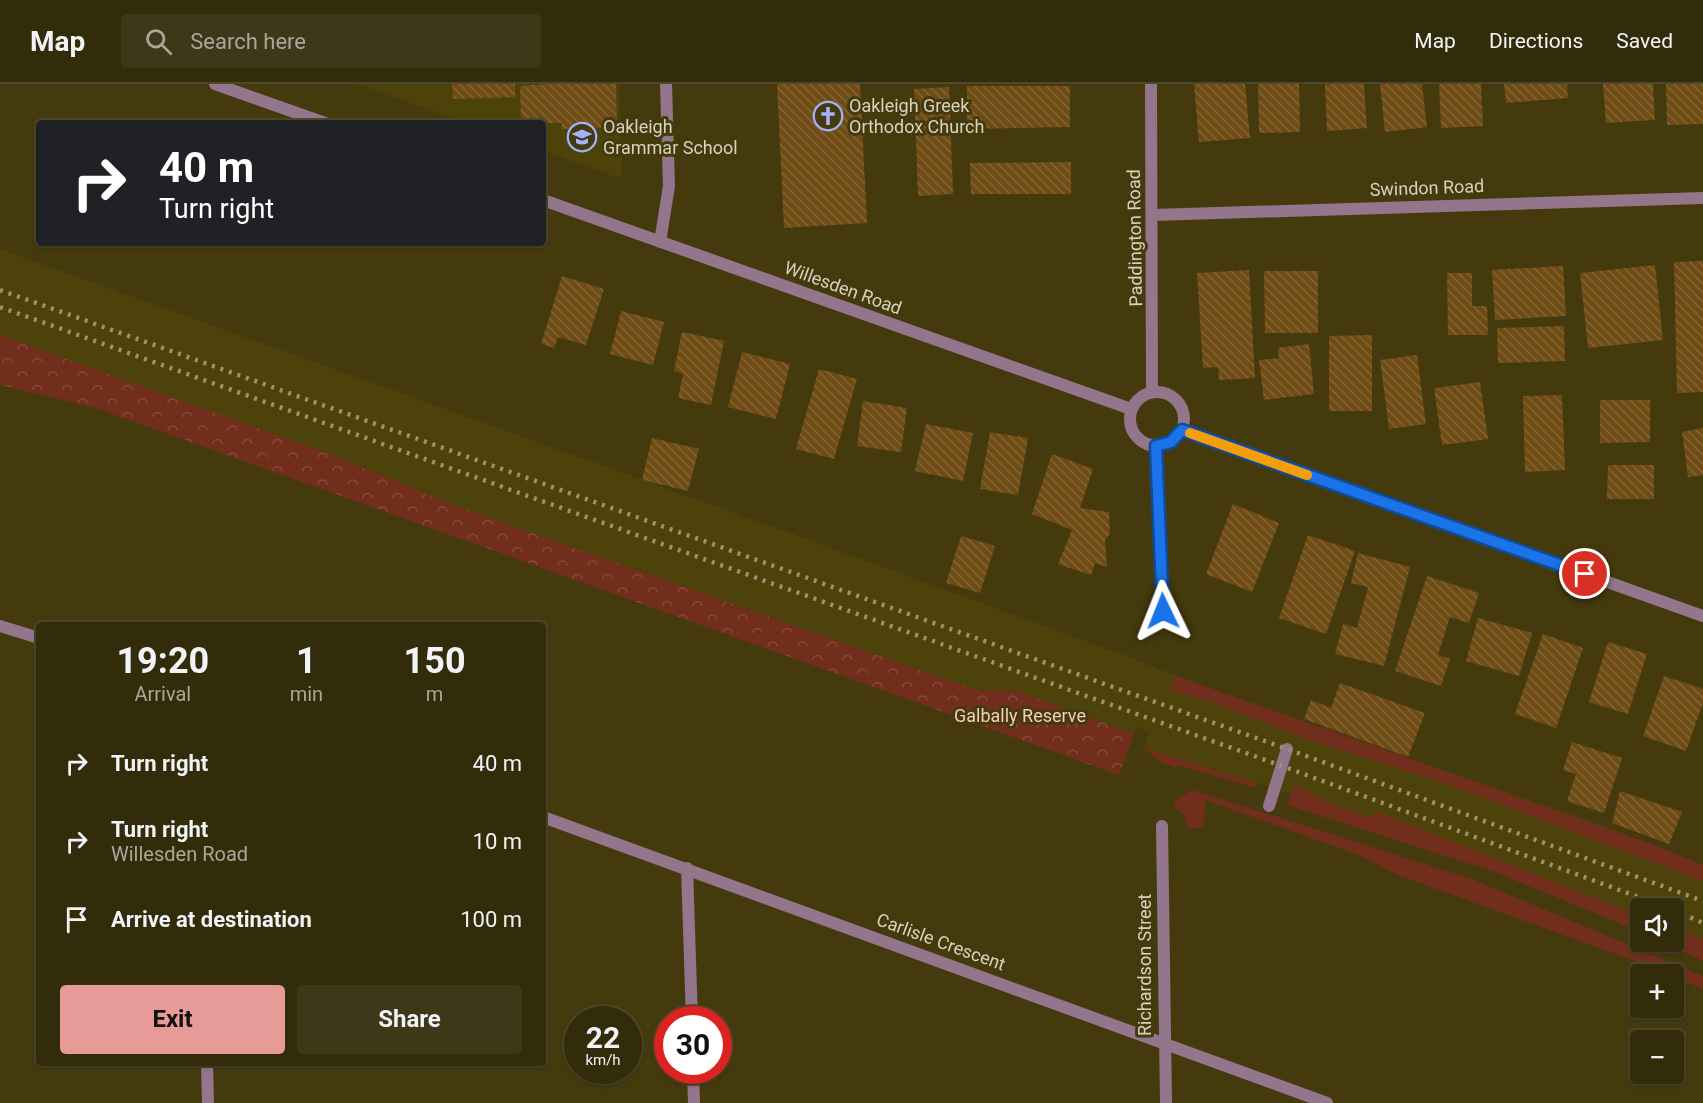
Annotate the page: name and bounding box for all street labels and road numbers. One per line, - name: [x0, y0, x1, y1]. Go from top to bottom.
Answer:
- street label: Paddington Road: [1123, 169, 1146, 307]
- street label: Swindon Road: [1369, 175, 1485, 200]
- street label: Willesden Road: [782, 257, 905, 318]
- street label: Richardson Street: [1134, 894, 1155, 1036]
- street label: Carlisle Crescent: [874, 909, 1008, 975]

